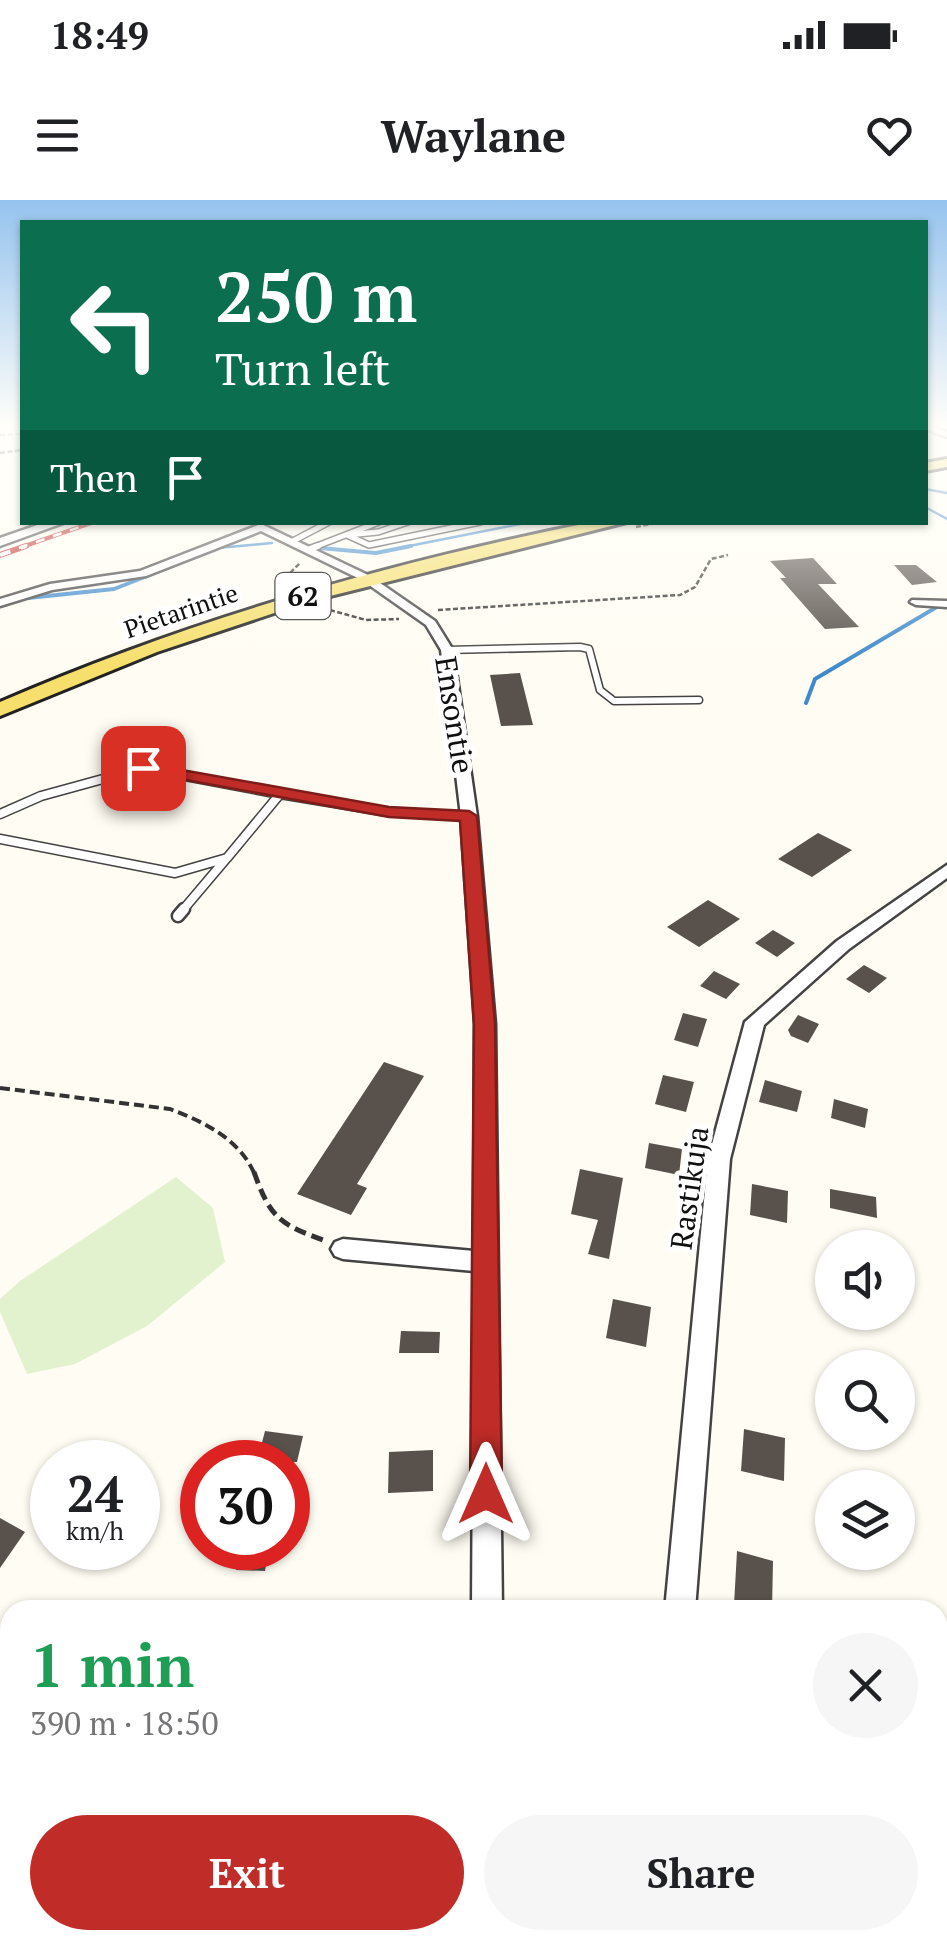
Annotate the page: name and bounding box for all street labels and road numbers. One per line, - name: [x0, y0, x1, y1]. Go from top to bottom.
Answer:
- road number: 62: [276, 573, 330, 619]
- street label: Pietarintie: [120, 576, 242, 645]
- street label: Ensontie: [426, 653, 484, 776]
- street label: Rastikuja: [661, 1124, 717, 1252]

